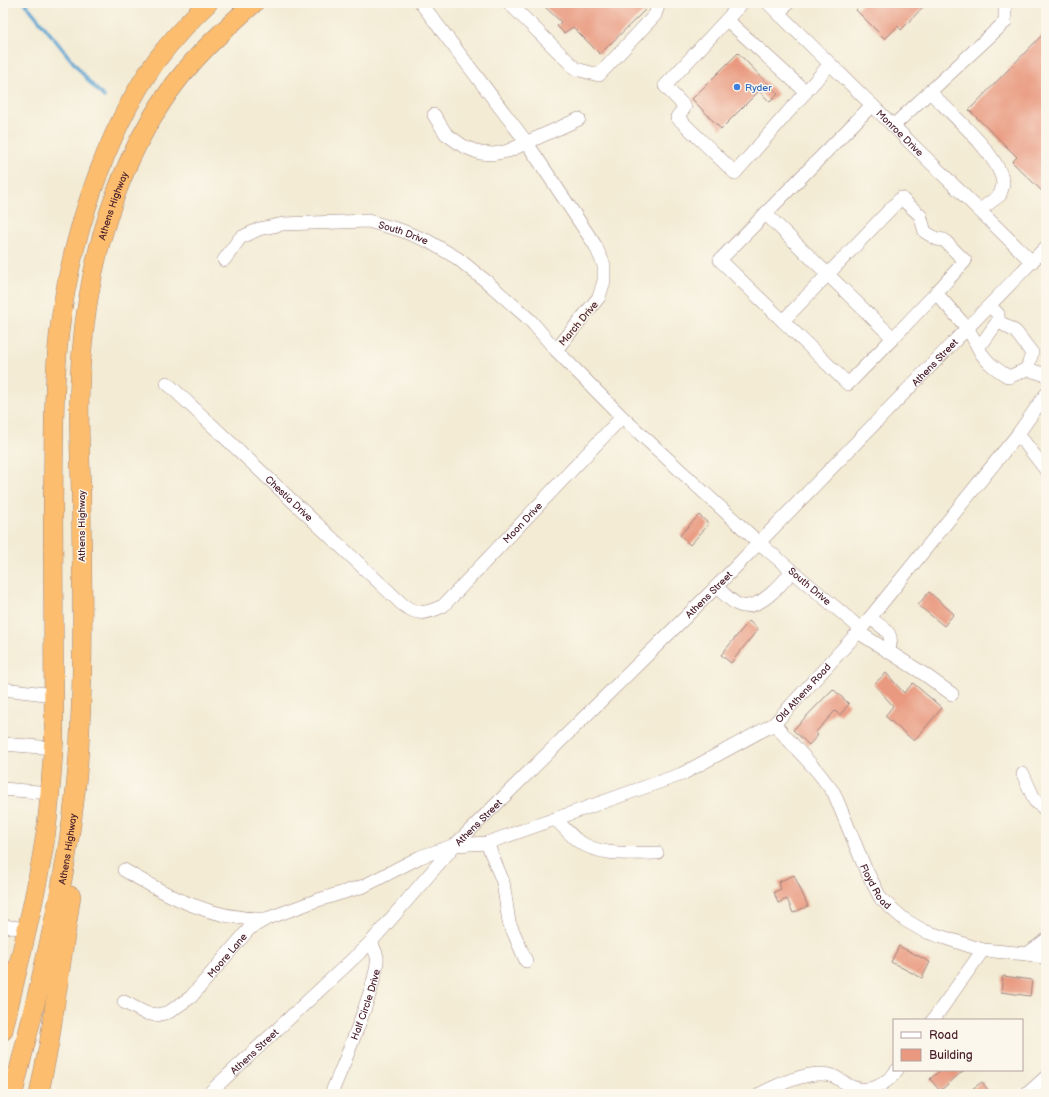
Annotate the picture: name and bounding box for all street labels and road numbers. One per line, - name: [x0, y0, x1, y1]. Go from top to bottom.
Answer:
- street label: Monroe Drive: [873, 108, 925, 159]
- street label: Athens Highway: [96, 169, 131, 241]
- street label: South Drive: [377, 219, 430, 248]
- street label: March Drive: [557, 299, 601, 348]
- street label: Athens Street: [909, 337, 961, 389]
- street label: Chestia Drive: [262, 474, 315, 524]
- street label: Athens Highway: [76, 490, 88, 562]
- street label: Moon Drive: [501, 500, 545, 546]
- street label: South Drive: [786, 565, 833, 608]
- street label: Athens Street: [683, 569, 735, 621]
- street label: Old Athens Road: [773, 661, 834, 726]
- street label: Athens Street: [453, 797, 505, 849]
- street label: Athens Highway: [56, 812, 80, 886]
- street label: Floyd Road: [857, 862, 893, 912]
- street label: Moore Lane: [205, 931, 250, 980]
- street label: Half Circle Drive: [349, 968, 383, 1042]
- street label: Athens Street: [228, 1026, 281, 1077]

